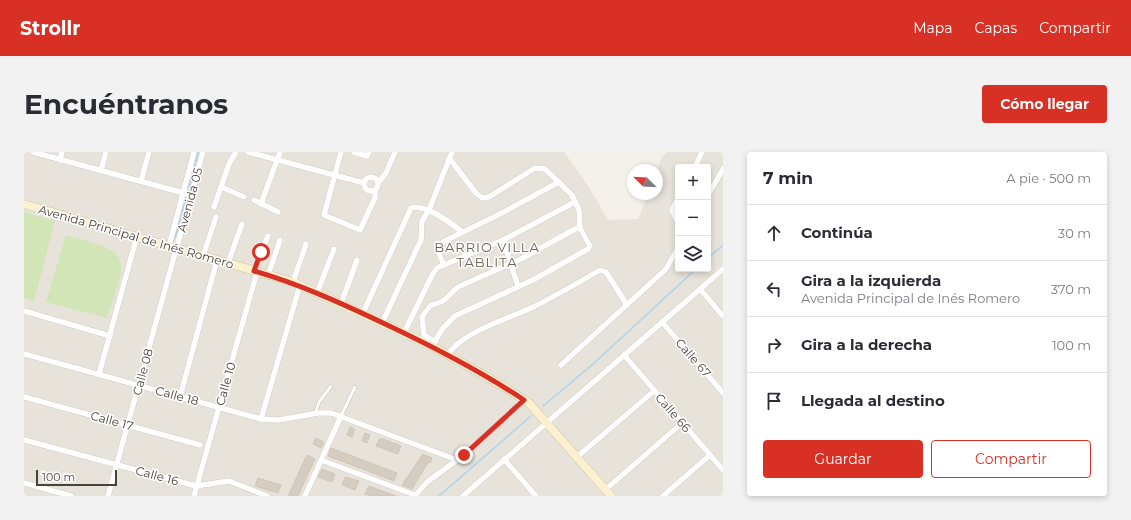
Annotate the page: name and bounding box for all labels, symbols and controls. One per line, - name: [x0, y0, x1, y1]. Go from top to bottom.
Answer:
- text: Strollr: [20, 17, 81, 40]
- text: Mapa: [913, 19, 953, 37]
- text: Capas: [975, 19, 1017, 37]
- text: Compartir: [1039, 19, 1111, 37]
- button: Cómo llegar: [982, 85, 1107, 123]
- text: Encuéntranos: [24, 87, 228, 121]
- north arrow: [627, 164, 663, 200]
- map controls: [675, 164, 711, 272]
- button: +: [675, 164, 711, 200]
- street label: Avenida 05: [174, 166, 205, 234]
- text: 7 min: [763, 168, 813, 188]
- text: A pie · 500 m: [1006, 170, 1091, 186]
- button: −: [675, 200, 711, 236]
- street label: Avenida Principal de Inés Romero: [37, 201, 235, 272]
- icon: ahead: [763, 222, 785, 244]
- text: Continúa: [801, 223, 873, 242]
- text: 30 m: [1058, 225, 1091, 241]
- button: layers: [675, 236, 711, 272]
- district label: BARRIO VILLA TABLITA: [434, 239, 540, 270]
- route start: [252, 243, 270, 261]
- text: Gira a la izquierda: [801, 271, 941, 290]
- icon: left: [763, 278, 785, 300]
- text: 370 m: [1051, 281, 1091, 297]
- text: Avenida Principal de Inés Romero: [801, 290, 1020, 306]
- icon: right: [763, 334, 785, 356]
- street label: Calle 67: [672, 335, 714, 380]
- text: Gira a la derecha: [801, 335, 932, 354]
- text: 100 m: [1052, 337, 1091, 353]
- street label: Calle 08: [129, 346, 156, 397]
- street label: Calle 10: [212, 360, 239, 407]
- street label: Calle 18: [154, 383, 201, 409]
- street label: Calle 66: [652, 390, 694, 435]
- icon: arrive: [763, 390, 785, 412]
- text: Llegada al destino: [801, 391, 945, 410]
- street label: Calle 17: [89, 408, 135, 433]
- button: Guardar: [763, 440, 923, 478]
- button: Compartir: [931, 440, 1091, 478]
- route end: [455, 446, 473, 464]
- street label: Calle 16: [134, 463, 180, 488]
- scale bar: [36, 468, 117, 487]
- text: 100 m: [42, 470, 75, 484]

